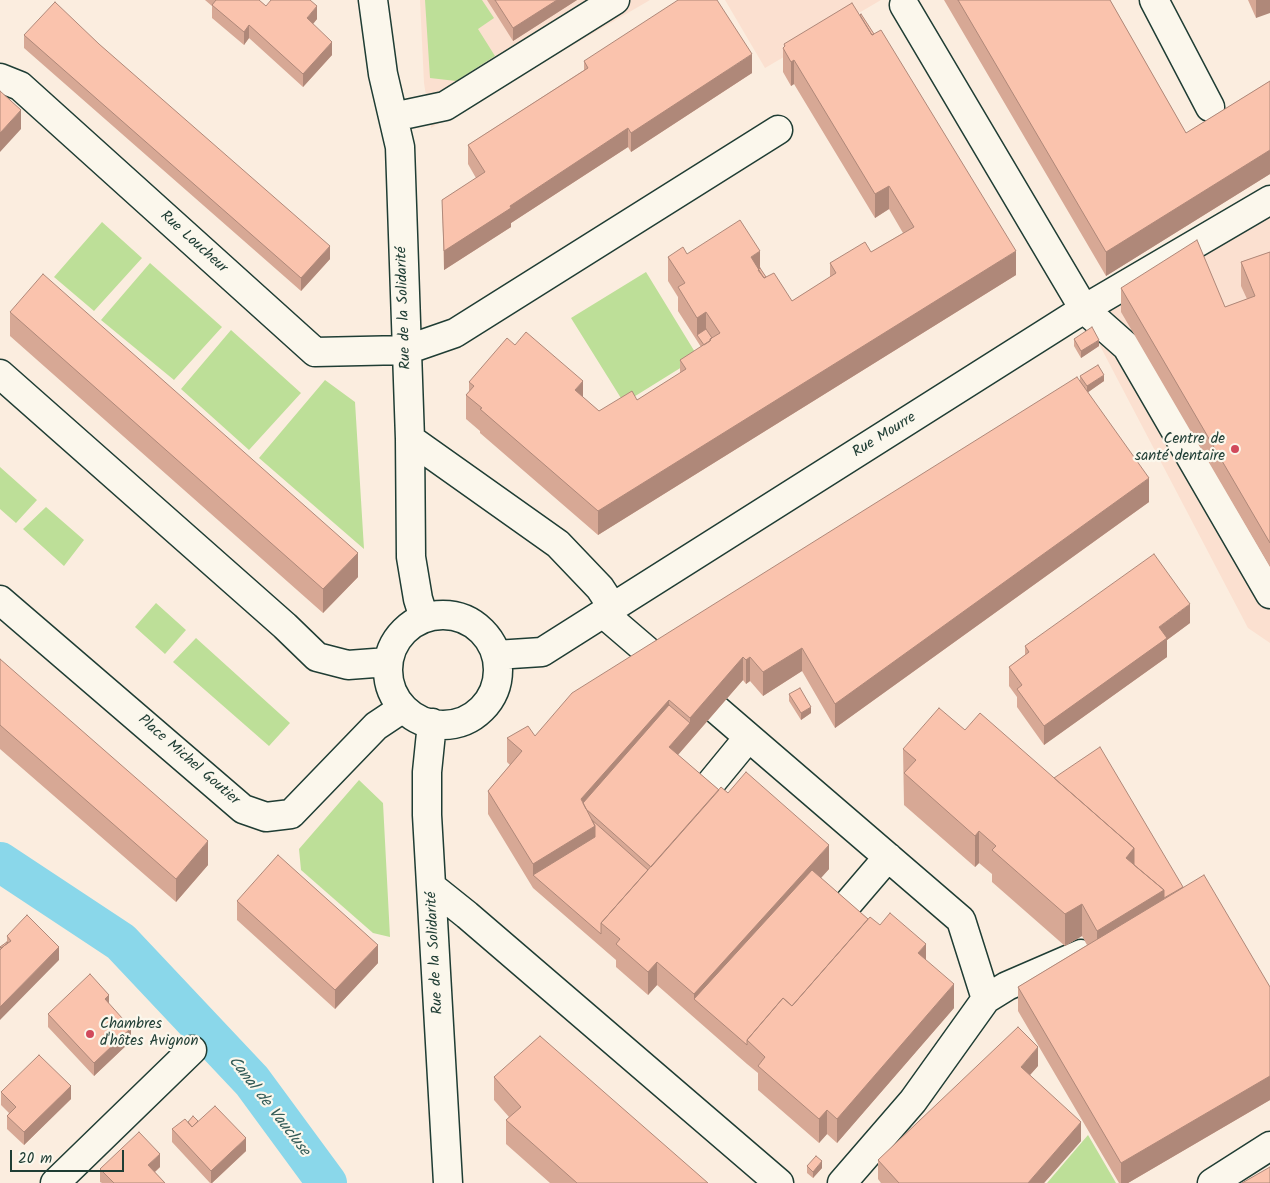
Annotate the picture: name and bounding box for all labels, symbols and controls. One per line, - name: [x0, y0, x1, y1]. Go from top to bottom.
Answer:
- street label: Rue Loucheur: [156, 208, 230, 278]
- street label: Rue de la Solidarité: [394, 246, 416, 370]
- street label: Rue Mourre: [850, 409, 920, 463]
- place label: Centre de santé dentaire: [1135, 431, 1225, 466]
- marker: Centre de santé dentaire: [1229, 443, 1241, 455]
- street label: Place Michel Goutier: [133, 712, 243, 810]
- street label: Rue de la Solidarité: [424, 891, 448, 1015]
- place label: Chambres d'hôtes Avignon: [100, 1016, 198, 1051]
- marker: Chambres d'hôtes Avignon: [84, 1028, 96, 1040]
- water label: Canal de Vaucluse: [223, 1053, 313, 1161]
- scale bar: [12, 1140, 126, 1172]
- text: 20 m: [18, 1147, 52, 1171]

